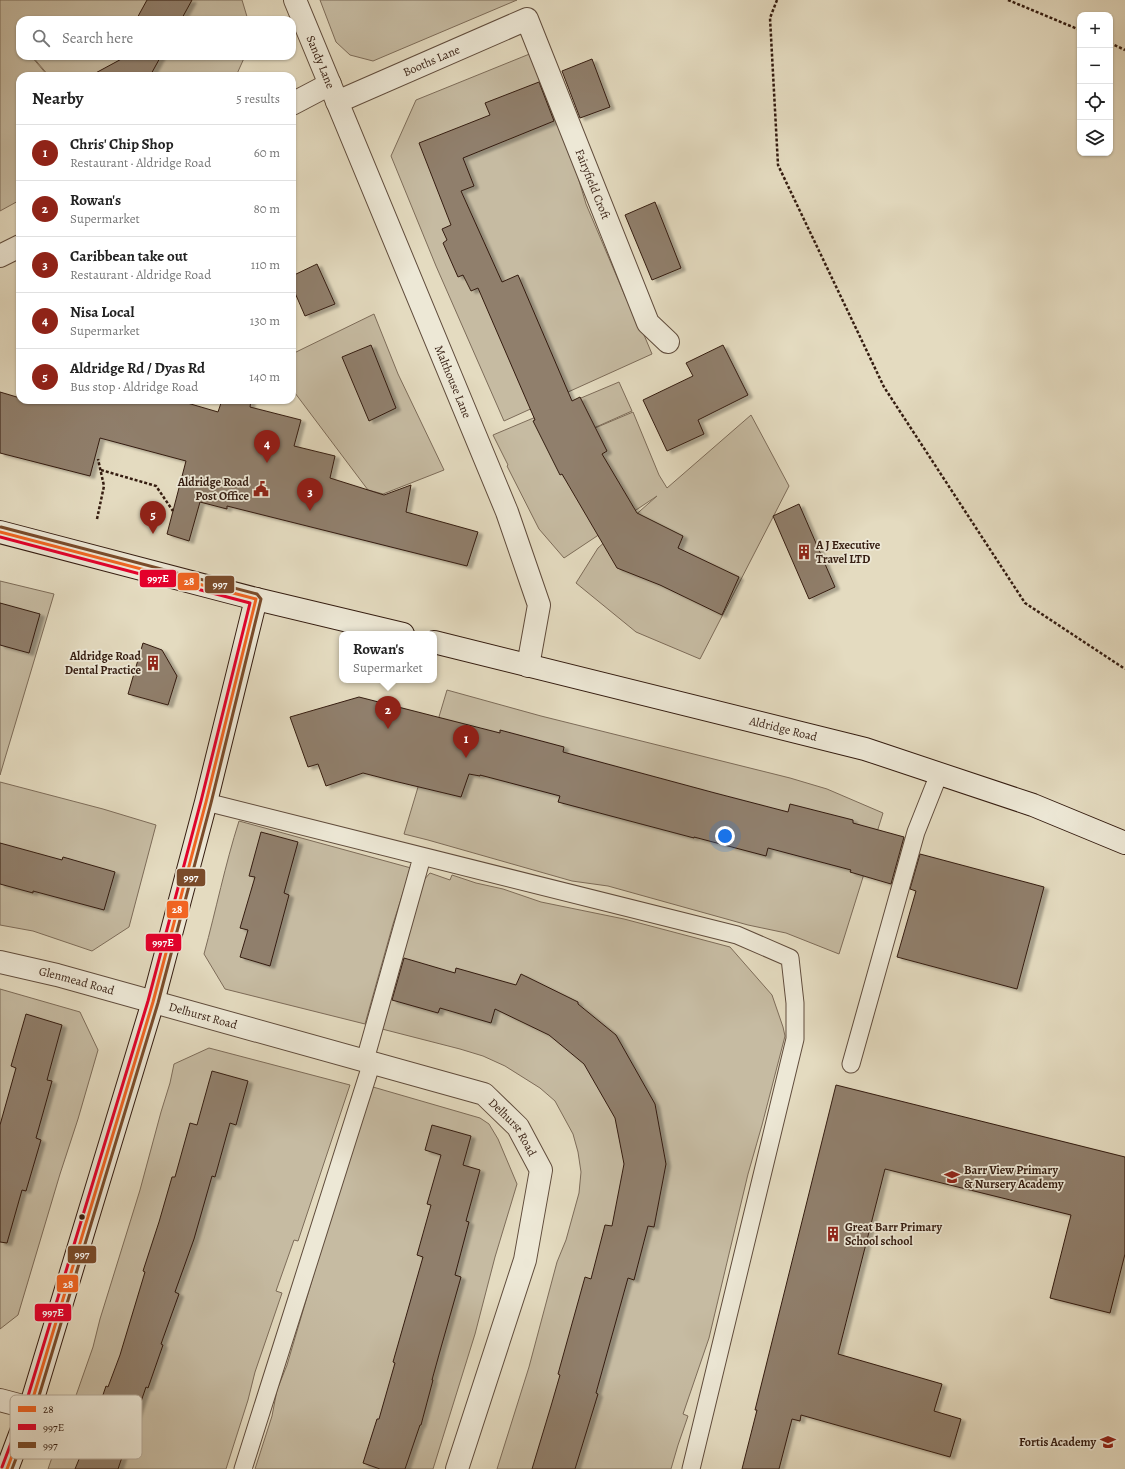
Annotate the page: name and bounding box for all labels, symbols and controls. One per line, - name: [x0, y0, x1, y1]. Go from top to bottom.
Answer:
- map controls: [1077, 12, 1113, 156]
- button: +: [1077, 12, 1113, 48]
- search box: [16, 16, 296, 60]
- icon: search: [30, 27, 52, 49]
- text: Search here: [62, 28, 133, 48]
- street label: Sandy Lane: [302, 33, 339, 91]
- street label: Booths Lane: [401, 41, 462, 80]
- button: −: [1077, 48, 1113, 84]
- button: locate: [1077, 84, 1113, 120]
- text: Nearby: [32, 87, 83, 110]
- text: 5 results: [236, 90, 280, 107]
- button: layers: [1077, 120, 1113, 156]
- text: Chris' Chip Shop: [70, 134, 174, 154]
- text: 1: [43, 144, 47, 161]
- text: 60 m: [254, 144, 280, 161]
- street label: Fairyfield Croft: [571, 146, 614, 222]
- text: Restaurant · Aldridge Road: [70, 154, 211, 171]
- text: Rowan's: [70, 190, 121, 210]
- text: 2: [42, 200, 48, 217]
- text: 80 m: [253, 200, 280, 217]
- text: Supermarket: [70, 210, 140, 227]
- text: Caribbean take out: [70, 246, 188, 266]
- text: 3: [42, 256, 48, 273]
- text: 110 m: [251, 256, 280, 273]
- text: Restaurant · Aldridge Road: [70, 266, 211, 283]
- text: Nisa Local: [70, 302, 134, 322]
- text: 4: [42, 312, 48, 329]
- text: 130 m: [250, 312, 280, 329]
- text: Supermarket: [70, 322, 140, 339]
- street label: Malthouse Lane: [431, 343, 475, 421]
- text: Aldridge Rd / Dyas Rd: [70, 358, 205, 378]
- text: 5: [42, 368, 48, 385]
- text: 140 m: [249, 368, 280, 385]
- text: Bus stop · Aldridge Road: [70, 378, 198, 395]
- pin: 4: [254, 430, 280, 463]
- place label: Aldridge Road Post Office: [177, 474, 250, 504]
- pin: 3: [297, 478, 323, 511]
- public building icon: Aldridge Road Post Office: [252, 480, 270, 498]
- pin: 5: [140, 501, 166, 534]
- place label: A J Executive Travel LTD: [815, 537, 881, 567]
- building icon: A J Executive Travel LTD: [795, 543, 813, 561]
- line badge: 997E: [139, 569, 177, 588]
- text: 997E: [147, 571, 169, 586]
- line badge: 28: [177, 572, 200, 591]
- text: 28: [184, 574, 194, 589]
- line badge: 997: [204, 575, 235, 594]
- text: 997: [213, 577, 228, 592]
- popup: [339, 631, 437, 683]
- text: Rowan's: [353, 639, 404, 659]
- place label: Aldridge Road Dental Practice: [65, 648, 142, 678]
- building icon: Aldridge Road Dental Practice: [144, 654, 162, 672]
- text: Supermarket: [353, 659, 423, 676]
- pin: 2: [375, 696, 401, 729]
- street label: Aldridge Road: [747, 712, 820, 745]
- pin: 1: [453, 725, 479, 758]
- your location: [715, 826, 735, 846]
- line badge: 997: [176, 868, 206, 887]
- text: 997: [184, 870, 199, 885]
- line badge: 28: [166, 900, 189, 919]
- text: 28: [172, 902, 182, 917]
- line badge: 997E: [145, 933, 182, 952]
- text: 997E: [152, 935, 174, 950]
- street label: Glenmead Road: [37, 963, 117, 999]
- street label: Delhurst Road: [167, 999, 240, 1033]
- street label: Delhurst Road: [485, 1095, 540, 1160]
- place label: Barr View Primary & Nursery Academy: [964, 1162, 1064, 1192]
- school or university icon: Barr View Primary & Nursery Academy: [943, 1168, 961, 1186]
- unlabelled marker: [77, 1212, 87, 1222]
- place label: Great Barr Primary School school: [845, 1219, 942, 1249]
- building icon: Great Barr Primary School school: [824, 1225, 842, 1243]
- line badge: 997: [67, 1245, 97, 1264]
- text: 997: [75, 1247, 90, 1262]
- line badge: 28: [56, 1274, 79, 1293]
- text: 28: [63, 1277, 73, 1292]
- line badge: 997E: [34, 1303, 72, 1322]
- text: 997E: [42, 1305, 64, 1320]
- legend: [10, 1395, 142, 1459]
- text: 28: [43, 1402, 54, 1417]
- text: 997E: [43, 1420, 64, 1435]
- school or university icon: Fortis Academy: [1099, 1433, 1117, 1451]
- place label: Fortis Academy: [1019, 1434, 1096, 1450]
- text: 997: [43, 1438, 58, 1453]

